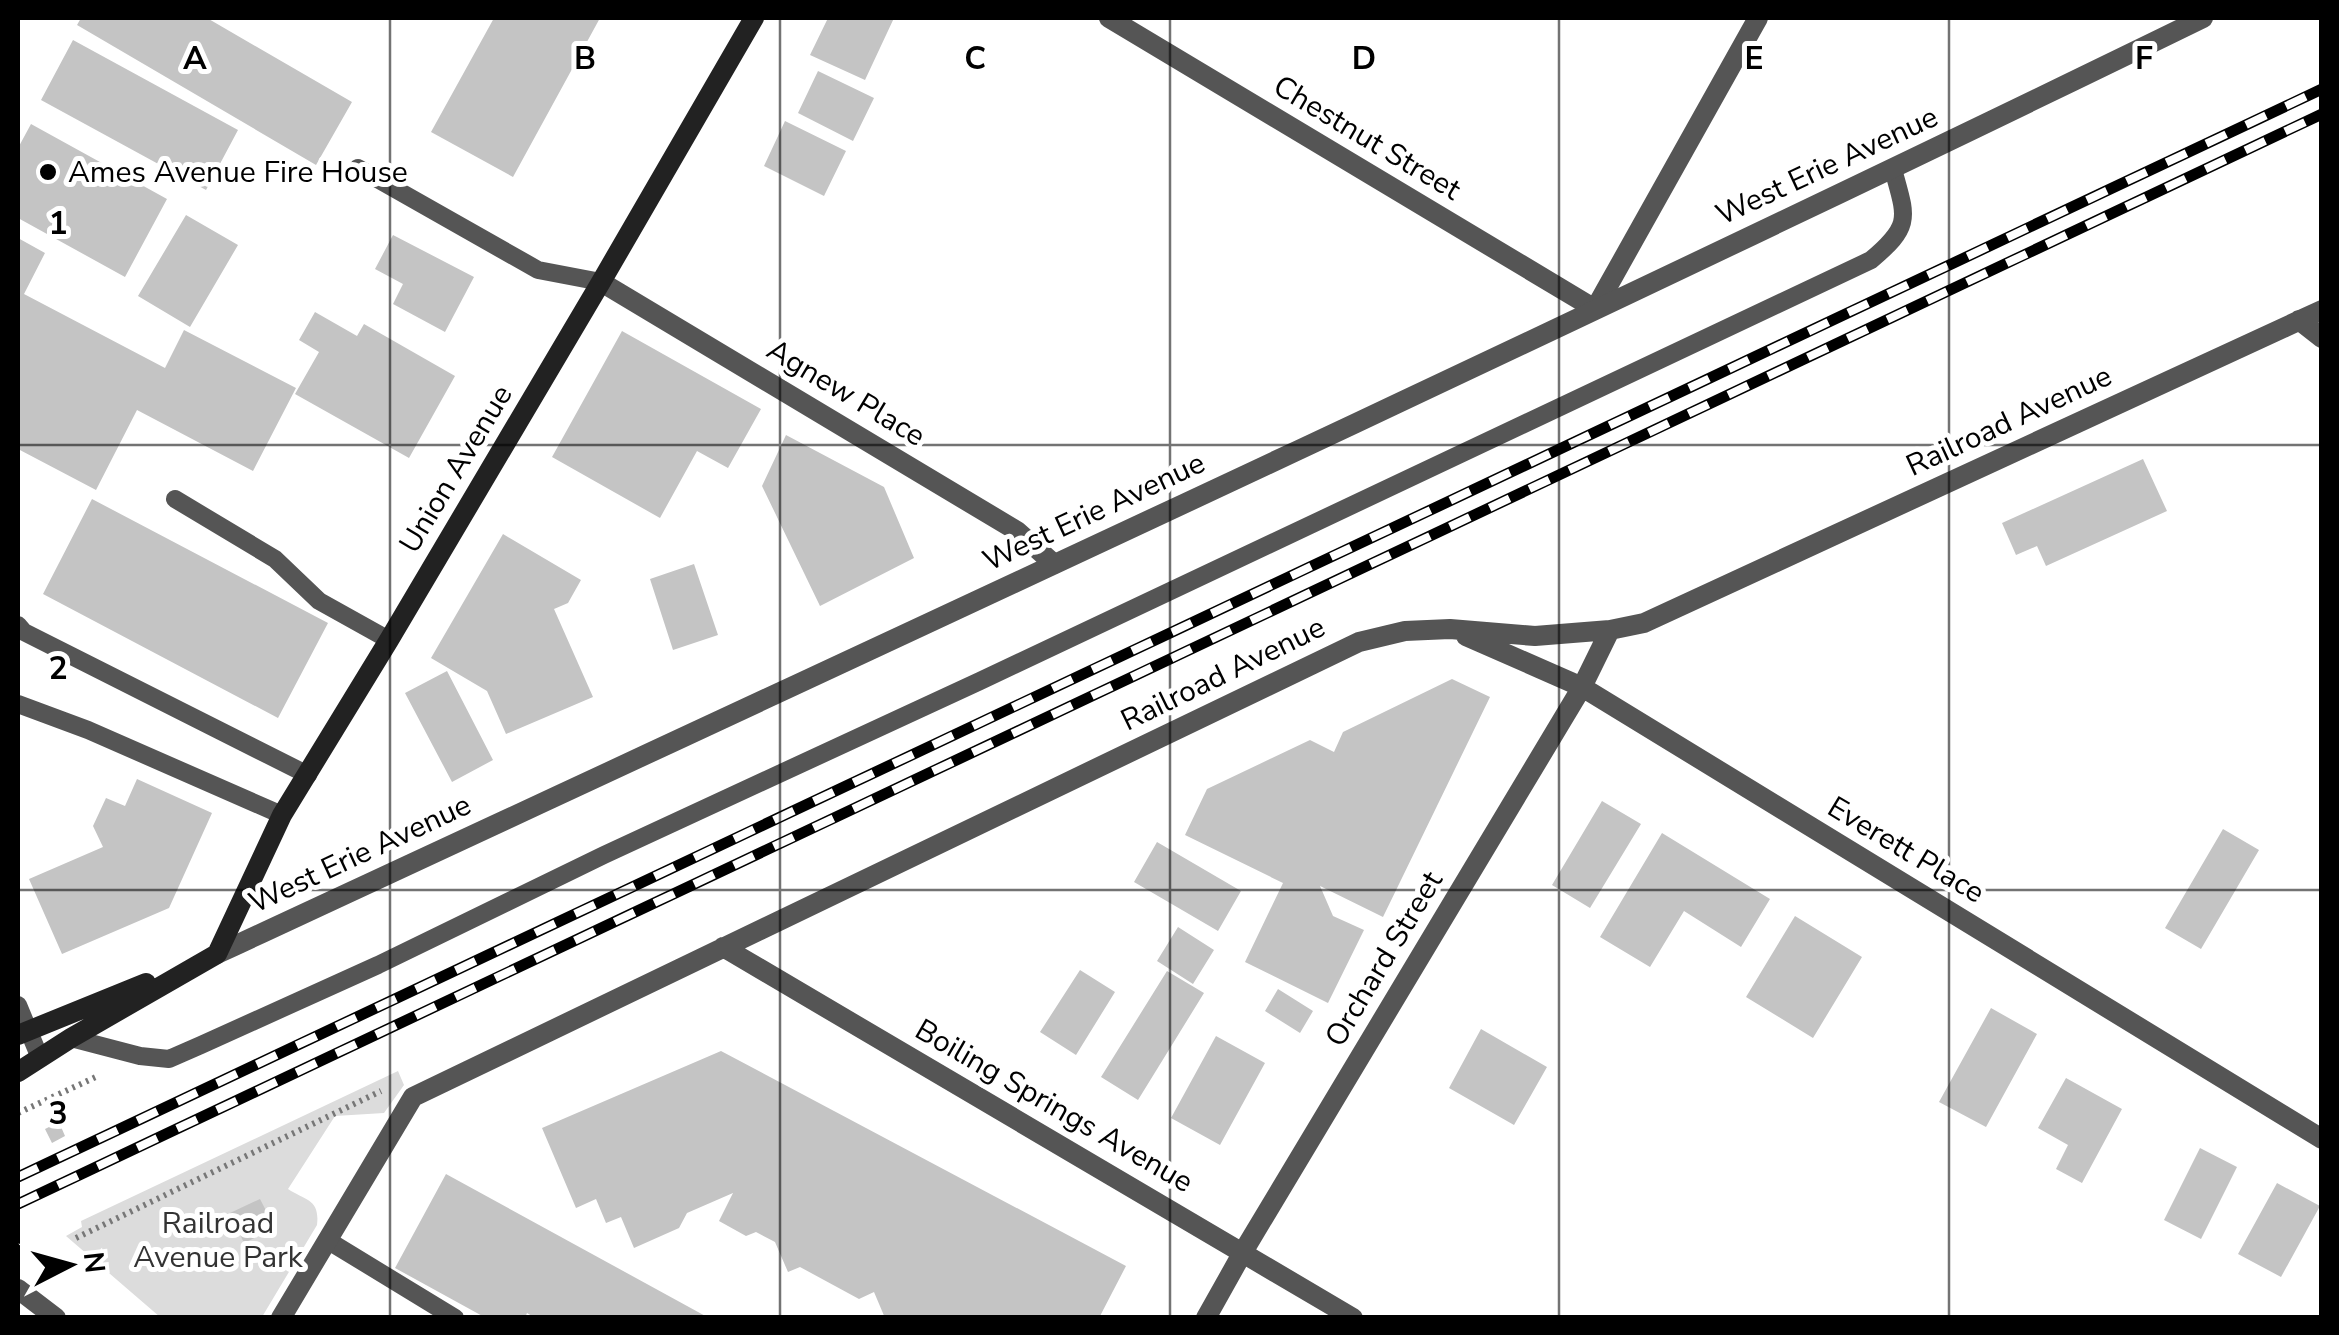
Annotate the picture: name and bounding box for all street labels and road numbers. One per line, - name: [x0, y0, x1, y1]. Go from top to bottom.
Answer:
- street label: Chestnut Street: [1266, 66, 1469, 210]
- street label: West Erie Avenue: [1709, 97, 1945, 235]
- street label: Agnew Place: [759, 329, 933, 457]
- street label: Railroad Avenue: [1900, 355, 2118, 487]
- street label: Union Avenue: [390, 377, 522, 561]
- street label: West Erie Avenue: [976, 443, 1212, 581]
- street label: Railroad Avenue: [1114, 607, 1332, 741]
- street label: West Erie Avenue: [242, 785, 478, 923]
- street label: Everett Place: [1820, 787, 1992, 913]
- street label: Orchard Street: [1315, 863, 1453, 1054]
- street label: Boiling Springs Avenue: [908, 1010, 1200, 1202]

